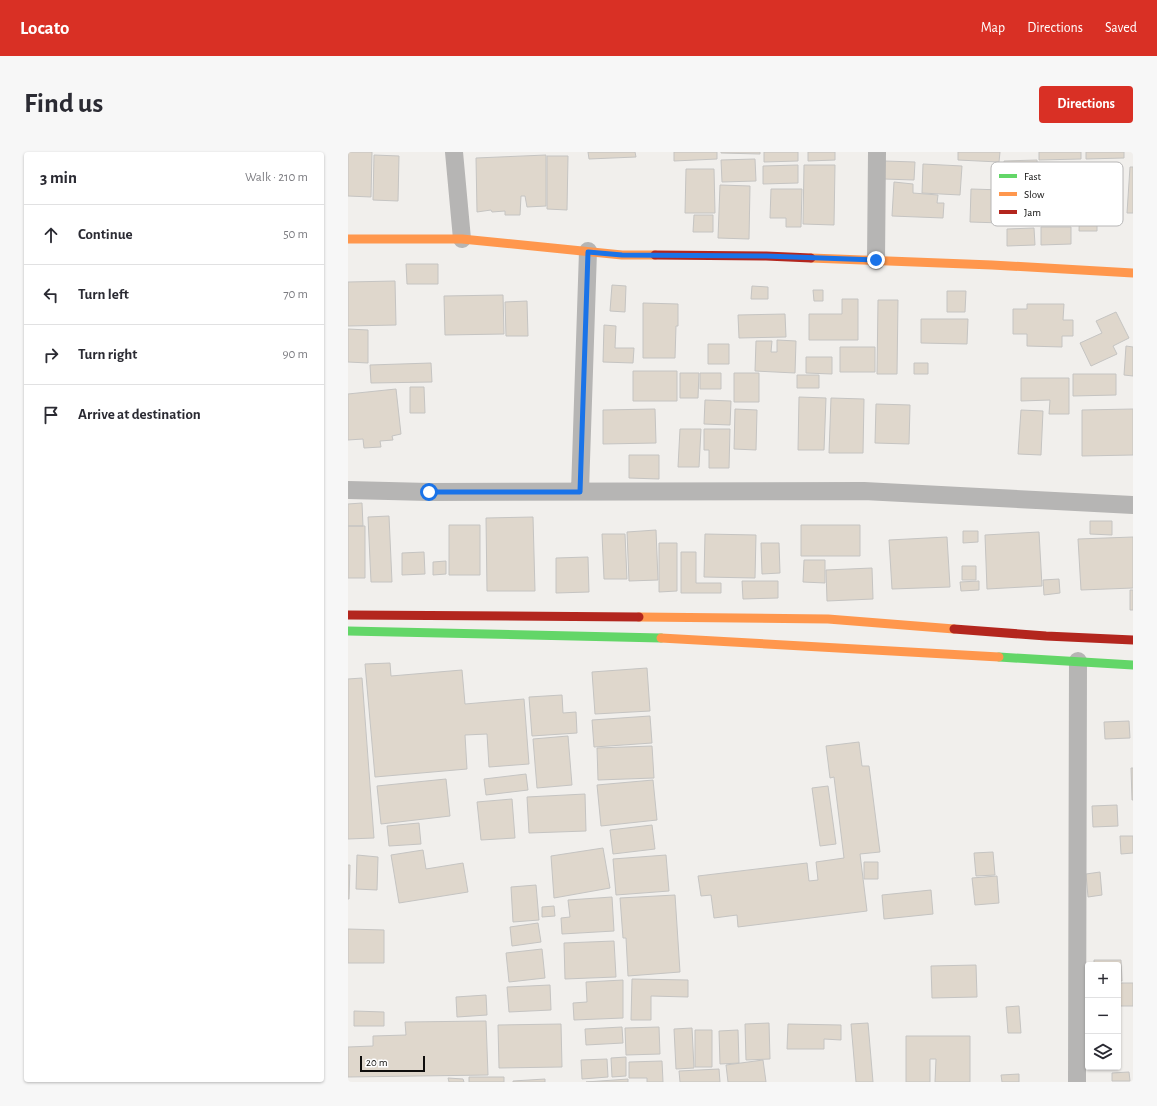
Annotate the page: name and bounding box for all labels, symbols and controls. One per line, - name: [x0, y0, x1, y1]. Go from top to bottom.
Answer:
- text: Locato: [20, 19, 69, 38]
- text: Map: [981, 21, 1005, 35]
- text: Directions: [1027, 21, 1083, 35]
- text: Saved: [1105, 21, 1137, 35]
- button: Directions: [1039, 86, 1133, 123]
- text: Find us: [24, 90, 103, 118]
- legend: [991, 162, 1123, 226]
- text: 3 min: [40, 169, 77, 186]
- text: Walk · 210 m: [245, 171, 308, 184]
- text: Fast: [1024, 171, 1042, 182]
- text: Slow: [1024, 189, 1045, 200]
- text: Jam: [1024, 207, 1041, 218]
- icon: ahead: [40, 224, 62, 246]
- text: Continue: [78, 227, 133, 242]
- text: 50 m: [283, 228, 308, 241]
- route end: [867, 251, 885, 269]
- icon: left: [40, 284, 62, 306]
- text: Turn left: [78, 287, 129, 302]
- text: 70 m: [283, 288, 308, 301]
- icon: right: [40, 344, 62, 366]
- text: Turn right: [78, 347, 137, 362]
- text: 90 m: [282, 348, 308, 361]
- icon: arrive: [40, 404, 62, 426]
- text: Arrive at destination: [78, 407, 201, 422]
- route start: [420, 483, 438, 501]
- map controls: [1085, 962, 1121, 1070]
- button: +: [1085, 962, 1121, 998]
- button: −: [1085, 998, 1121, 1034]
- button: layers: [1085, 1034, 1121, 1070]
- scale bar: [360, 1054, 425, 1073]
- text: 20 m: [366, 1057, 387, 1068]

